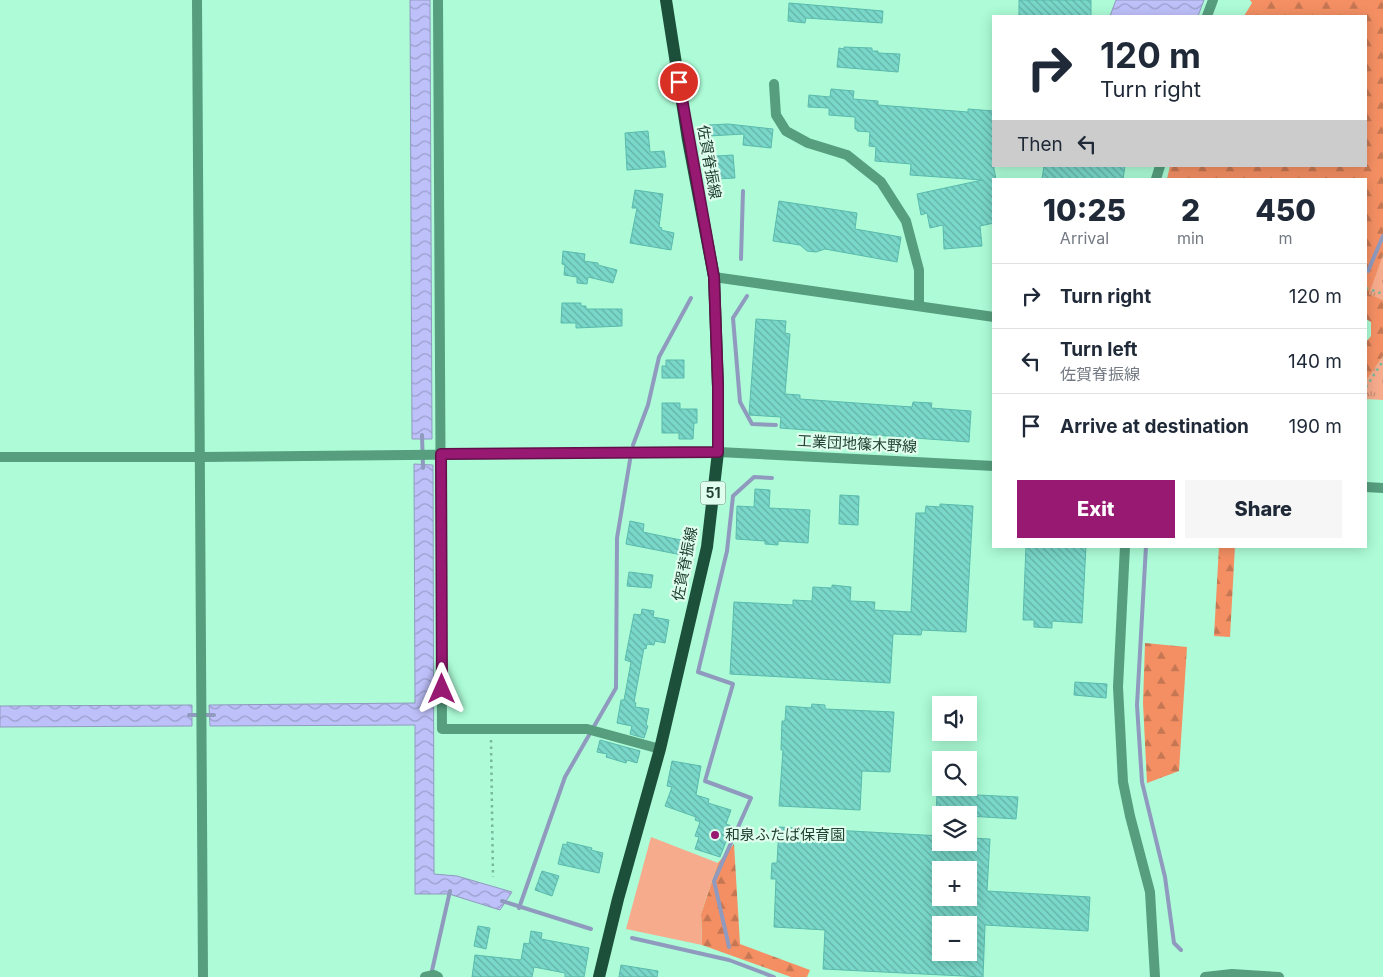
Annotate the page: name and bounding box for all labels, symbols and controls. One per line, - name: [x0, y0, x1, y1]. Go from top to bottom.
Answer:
- text: 120 m: [1100, 34, 1201, 76]
- icon: right: [1017, 35, 1082, 100]
- pin: [658, 61, 700, 103]
- icon: arrive: [665, 68, 693, 96]
- text: Turn right: [1100, 76, 1201, 102]
- street label: 佐賀脊振線: [694, 123, 725, 201]
- icon: left: [1073, 130, 1101, 158]
- text: Then: [1017, 133, 1063, 156]
- text: 10:25: [1043, 192, 1126, 228]
- text: 2: [1181, 192, 1200, 228]
- text: 450: [1255, 192, 1316, 228]
- text: Arrival: [1060, 228, 1109, 248]
- text: min: [1177, 228, 1204, 248]
- text: m: [1279, 228, 1293, 248]
- icon: right: [1017, 282, 1045, 310]
- text: Turn right: [1060, 285, 1151, 308]
- text: 120 m: [1289, 285, 1342, 308]
- text: Turn left: [1060, 338, 1138, 361]
- icon: left: [1017, 347, 1045, 375]
- text: 140 m: [1288, 350, 1342, 373]
- text: 佐賀脊振線: [1060, 364, 1140, 384]
- icon: arrive: [1017, 412, 1045, 440]
- text: Arrive at destination: [1060, 415, 1249, 438]
- text: 190 m: [1289, 415, 1342, 438]
- street label: 工業団地篠木野線: [797, 431, 917, 456]
- button: Exit: [1017, 480, 1175, 538]
- button: Share: [1185, 480, 1342, 538]
- road number: 51: [700, 482, 726, 504]
- street label: 佐賀脊振線: [668, 525, 701, 603]
- position arrow: [415, 662, 467, 714]
- map controls: [932, 696, 977, 961]
- button: sound: [932, 696, 977, 741]
- button: search: [932, 751, 977, 796]
- button: layers: [932, 806, 977, 851]
- place label: 和泉ふたば保育園: [725, 825, 845, 844]
- marker: 和泉ふたば保育園: [709, 829, 721, 841]
- button: +: [932, 861, 977, 906]
- button: −: [932, 916, 977, 961]

